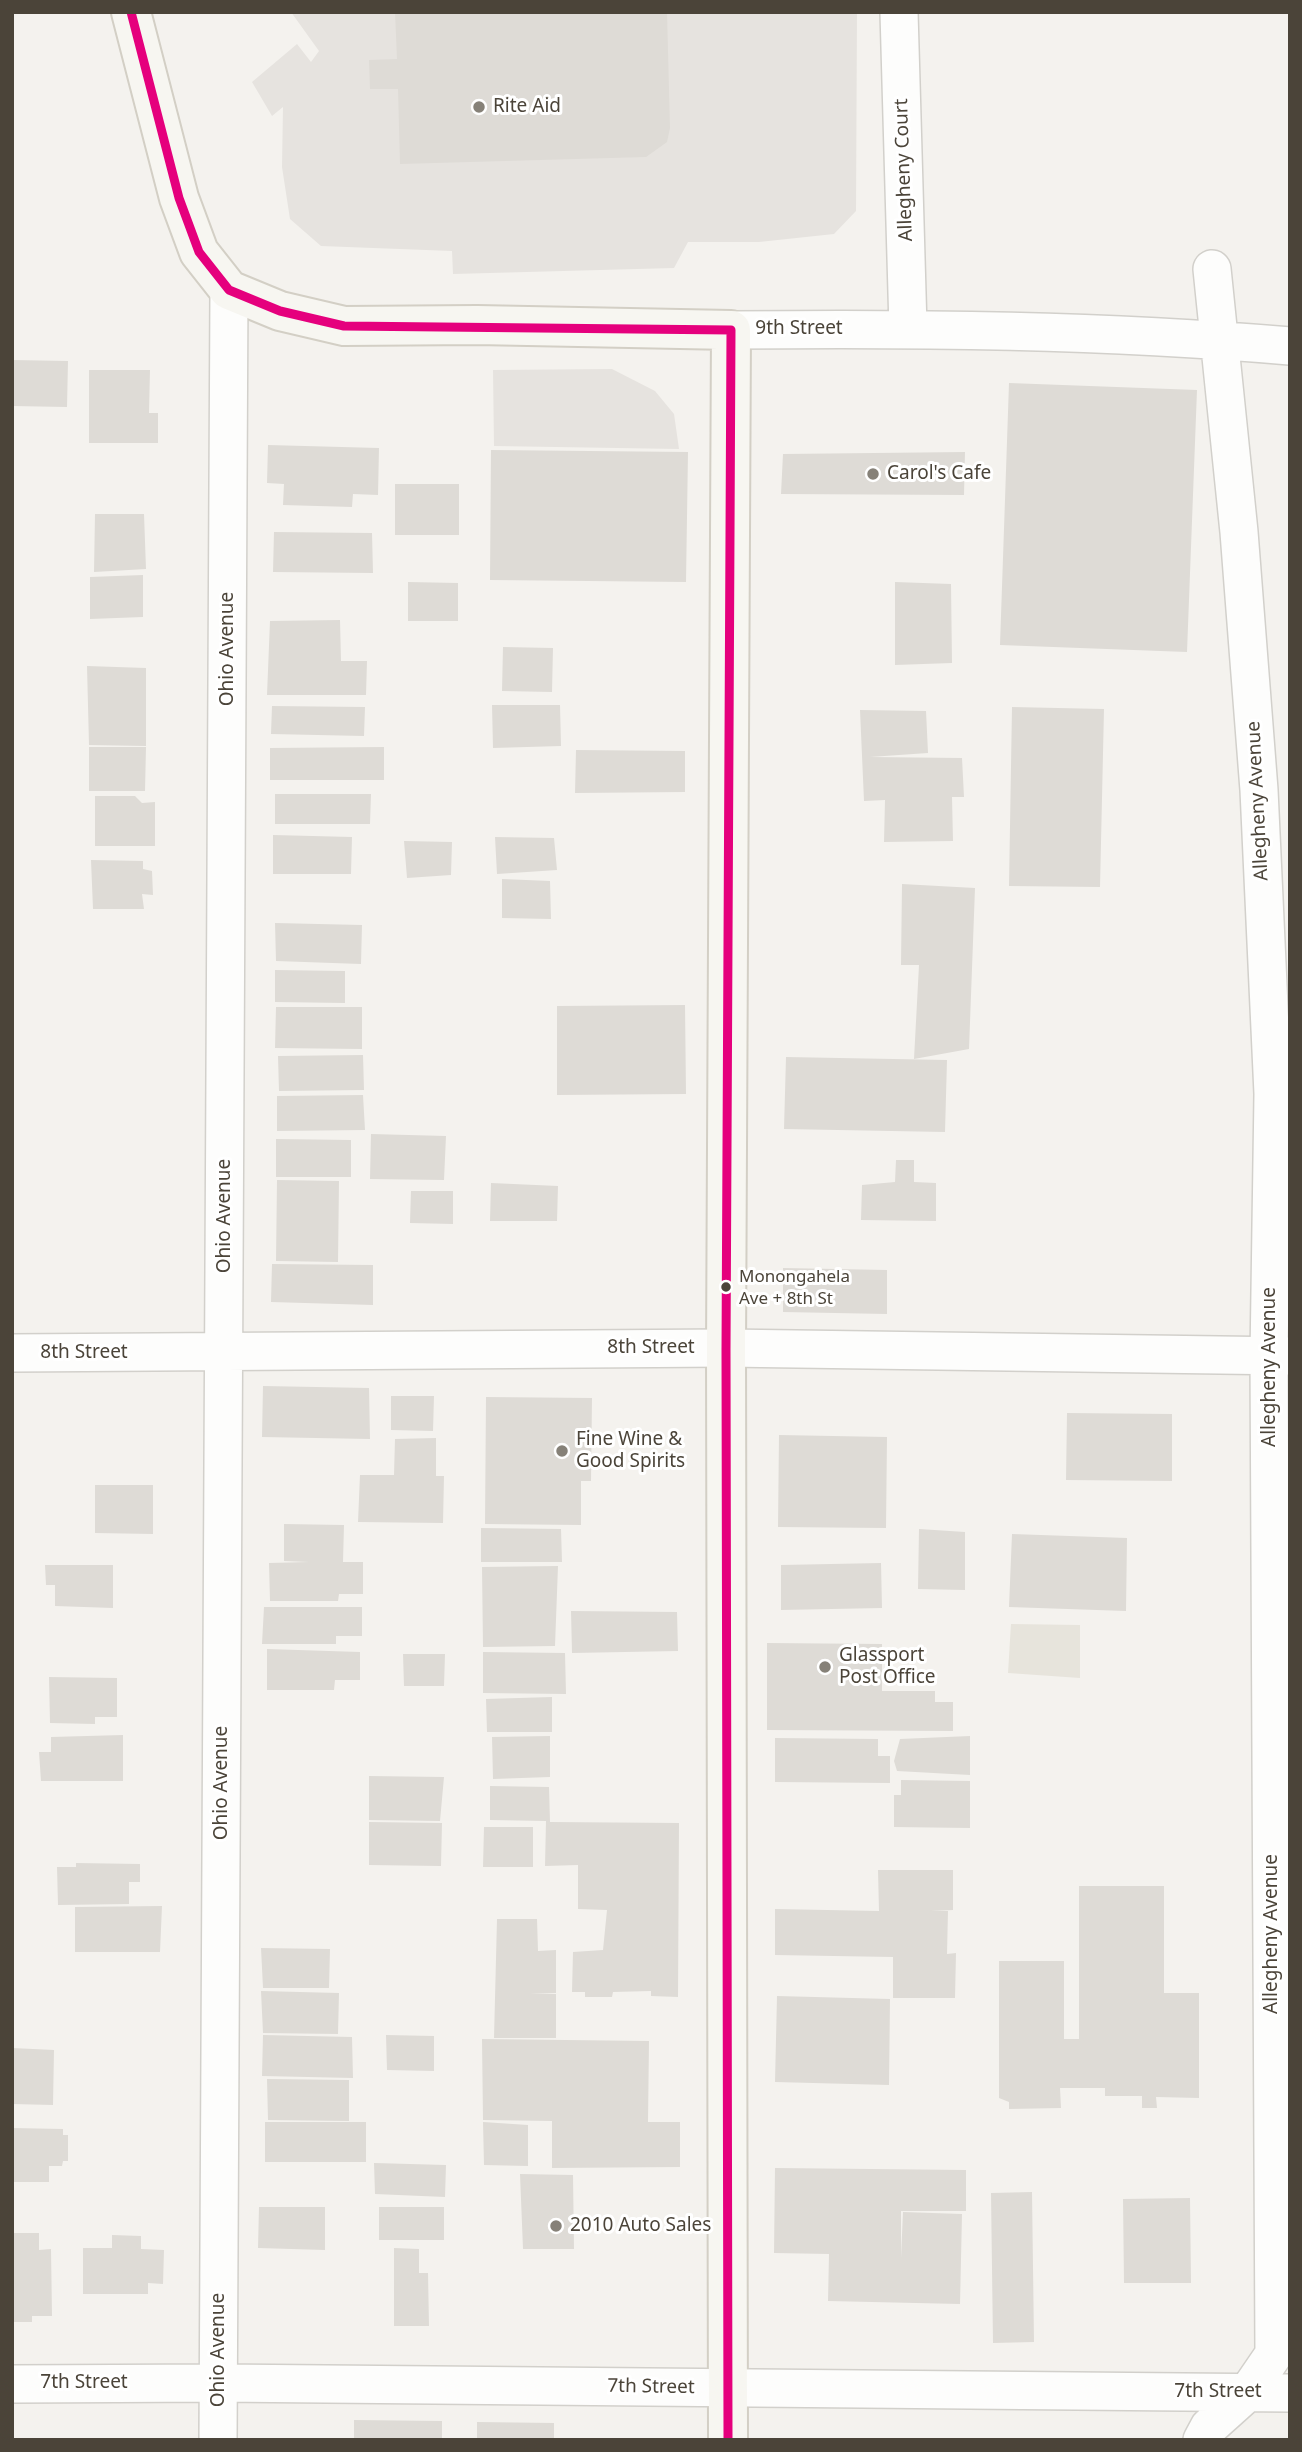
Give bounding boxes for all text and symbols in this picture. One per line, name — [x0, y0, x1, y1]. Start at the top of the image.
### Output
place label: Rite Aid — [493, 96, 561, 118]
street label: Allegheny Court — [890, 98, 918, 242]
marker: Rite Aid — [471, 99, 487, 115]
street label: 9th Street — [755, 318, 843, 340]
place label: Carol's Cafe — [887, 463, 991, 485]
marker: Carol's Cafe — [865, 466, 881, 482]
street label: Ohio Avenue — [217, 592, 239, 706]
street label: Allegheny Avenue — [1242, 721, 1274, 881]
street label: Ohio Avenue — [214, 1159, 236, 1273]
place label: Monongahela Ave + 8th St — [739, 1267, 850, 1307]
marker: Monongahela Ave + 8th St — [719, 1280, 733, 1294]
street label: Allegheny Avenue — [1259, 1287, 1281, 1447]
street label: 8th Street — [607, 1337, 695, 1359]
street label: 8th Street — [40, 1342, 128, 1364]
place label: Fine Wine & Good Spirits — [576, 1429, 685, 1473]
marker: Fine Wine & Good Spirits — [554, 1443, 570, 1459]
place label: Glassport Post Office — [839, 1645, 936, 1689]
marker: Glassport Post Office — [817, 1659, 833, 1675]
street label: Ohio Avenue — [211, 1726, 233, 1840]
street label: Allegheny Avenue — [1261, 1854, 1283, 2014]
place label: 2010 Auto Sales — [570, 2215, 711, 2237]
marker: 2010 Auto Sales — [548, 2218, 564, 2234]
street label: Ohio Avenue — [208, 2293, 230, 2407]
street label: 7th Street — [40, 2372, 128, 2394]
street label: 7th Street — [607, 2375, 695, 2399]
street label: 7th Street — [1174, 2381, 1262, 2403]

